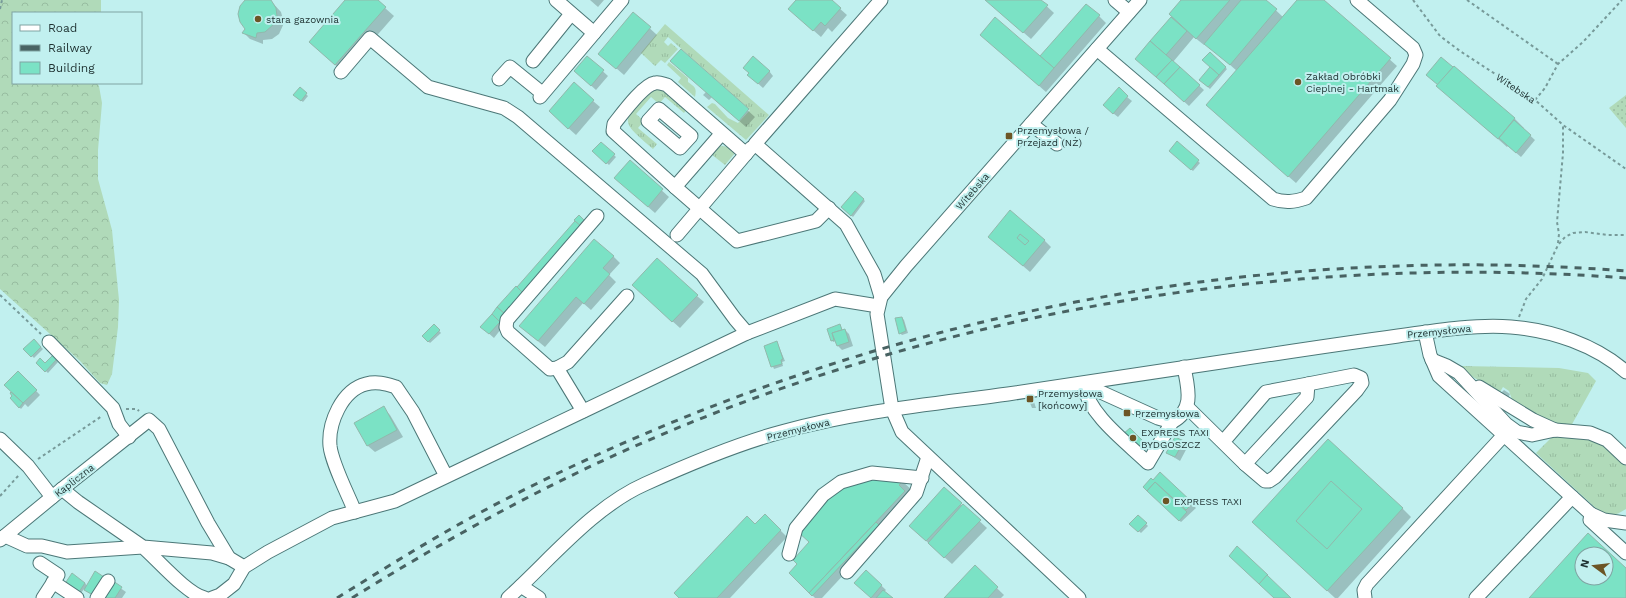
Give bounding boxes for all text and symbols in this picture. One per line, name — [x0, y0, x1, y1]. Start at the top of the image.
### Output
legend — [12, 12, 142, 84]
marker: stara gazownia — [253, 14, 263, 24]
place label: stara gazownia — [266, 14, 339, 25]
text: Road — [48, 21, 77, 35]
text: Railway — [48, 41, 93, 55]
text: Building — [48, 61, 95, 75]
place label: Zakład Obróbki Cieplnej - Hartmak — [1306, 71, 1399, 94]
street label: Witebska — [1494, 71, 1538, 106]
marker: Zakład Obróbki Cieplnej - Hartmak — [1293, 77, 1303, 87]
place label: Przemysłowa / Przejazd (NŻ) — [1017, 125, 1090, 148]
marker: Przemysłowa / Przejazd (NŻ) — [1004, 131, 1014, 141]
street label: Witebska — [953, 170, 992, 212]
street label: Przemysłowa — [1406, 323, 1472, 340]
place label: Przemysłowa [końcowy] — [1038, 388, 1103, 411]
marker: Przemysłowa [końcowy] — [1025, 394, 1035, 404]
marker: Przemysłowa — [1122, 408, 1132, 418]
place label: Przemysłowa — [1135, 408, 1200, 419]
street label: Przemysłowa — [766, 416, 831, 443]
place label: EXPRESS TAXI BYDGOSZCZ — [1141, 427, 1209, 450]
marker: EXPRESS TAXI BYDGOSZCZ — [1128, 433, 1138, 443]
street label: Kapliczna — [52, 461, 96, 499]
marker: EXPRESS TAXI — [1161, 496, 1171, 506]
place label: EXPRESS TAXI — [1174, 496, 1242, 507]
north arrow — [1574, 546, 1614, 586]
text: N — [1577, 558, 1592, 569]

